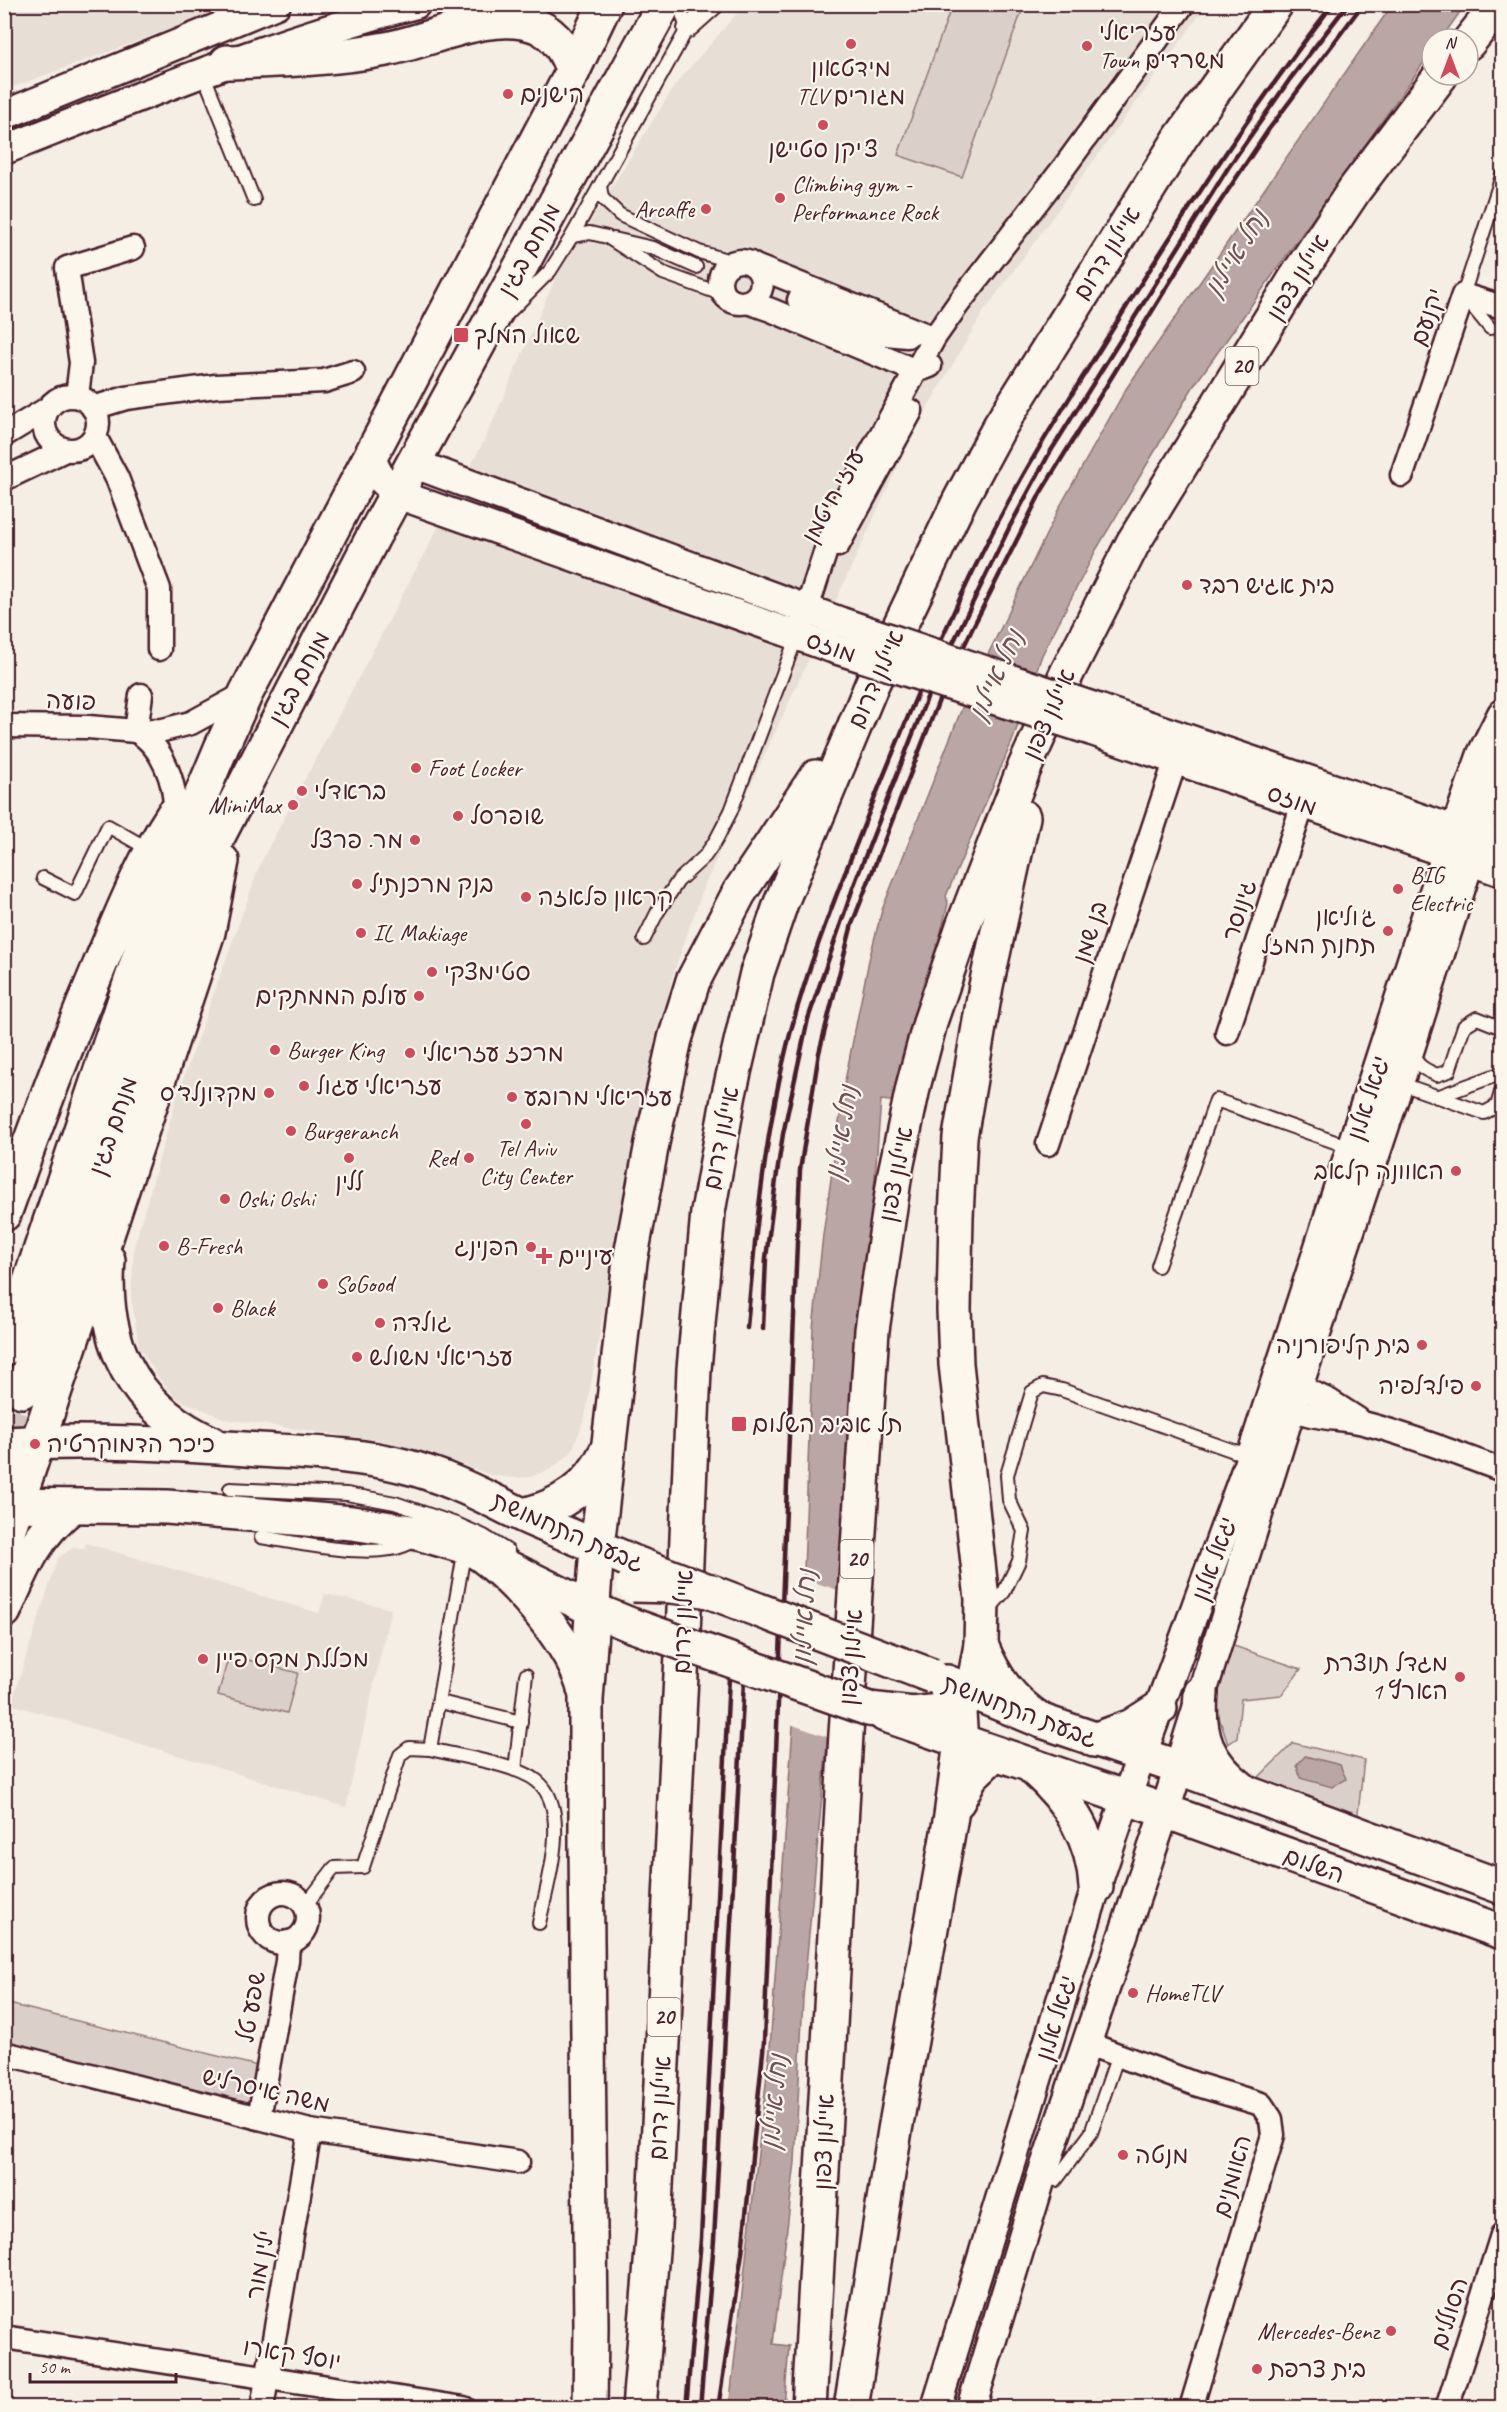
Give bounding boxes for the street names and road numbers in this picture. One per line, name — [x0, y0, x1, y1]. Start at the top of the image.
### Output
street label: מנחם בגין — [491, 198, 567, 302]
street label: איילון דרום — [1067, 201, 1147, 305]
street label: איילון צפון — [1260, 228, 1336, 326]
street label: יקנעם — [1403, 284, 1451, 350]
road number: 20 — [1226, 347, 1258, 385]
street label: עוזי חיטמן — [795, 444, 871, 548]
street label: מוזס — [802, 625, 860, 669]
street label: איילון דרום — [841, 625, 911, 733]
street label: מנחם בגין — [262, 626, 336, 730]
street label: איילון צפון — [1016, 664, 1082, 764]
street label: פועה — [45, 685, 97, 717]
street label: מוזס — [1263, 778, 1321, 822]
street label: גינוסר — [1215, 876, 1263, 944]
street label: בן שמן — [1066, 897, 1114, 967]
street label: יגאל אלון — [1340, 1052, 1396, 1144]
street label: מנחם בגין — [82, 1073, 144, 1179]
street label: איילון דרום — [696, 1084, 746, 1192]
street label: איילון צפון — [872, 1124, 920, 1224]
street label: גבעת התחמושת — [487, 1485, 649, 1579]
street label: יגאל אלון — [1185, 1513, 1243, 1605]
road number: 20 — [840, 1540, 874, 1578]
street label: איילון דרום — [666, 1569, 700, 1675]
street label: איילון צפון — [833, 1608, 869, 1706]
street label: גבעת התחמושת — [938, 1668, 1102, 1754]
street label: השלום — [1279, 1840, 1349, 1890]
street label: שפע טל — [230, 1969, 272, 2045]
street label: יגאל אלון — [1029, 1972, 1083, 2064]
road number: 20 — [648, 1998, 680, 2036]
street label: איילון דרום — [642, 2055, 678, 2161]
street label: משה איסרליש — [199, 2061, 333, 2119]
street label: איילון צפון — [807, 2093, 841, 2191]
street label: האומנים — [1206, 2131, 1258, 2221]
street label: ילין מור — [239, 2228, 281, 2302]
street label: הסוללים — [1423, 2273, 1475, 2353]
street label: יוסף קארו — [241, 2331, 343, 2377]

